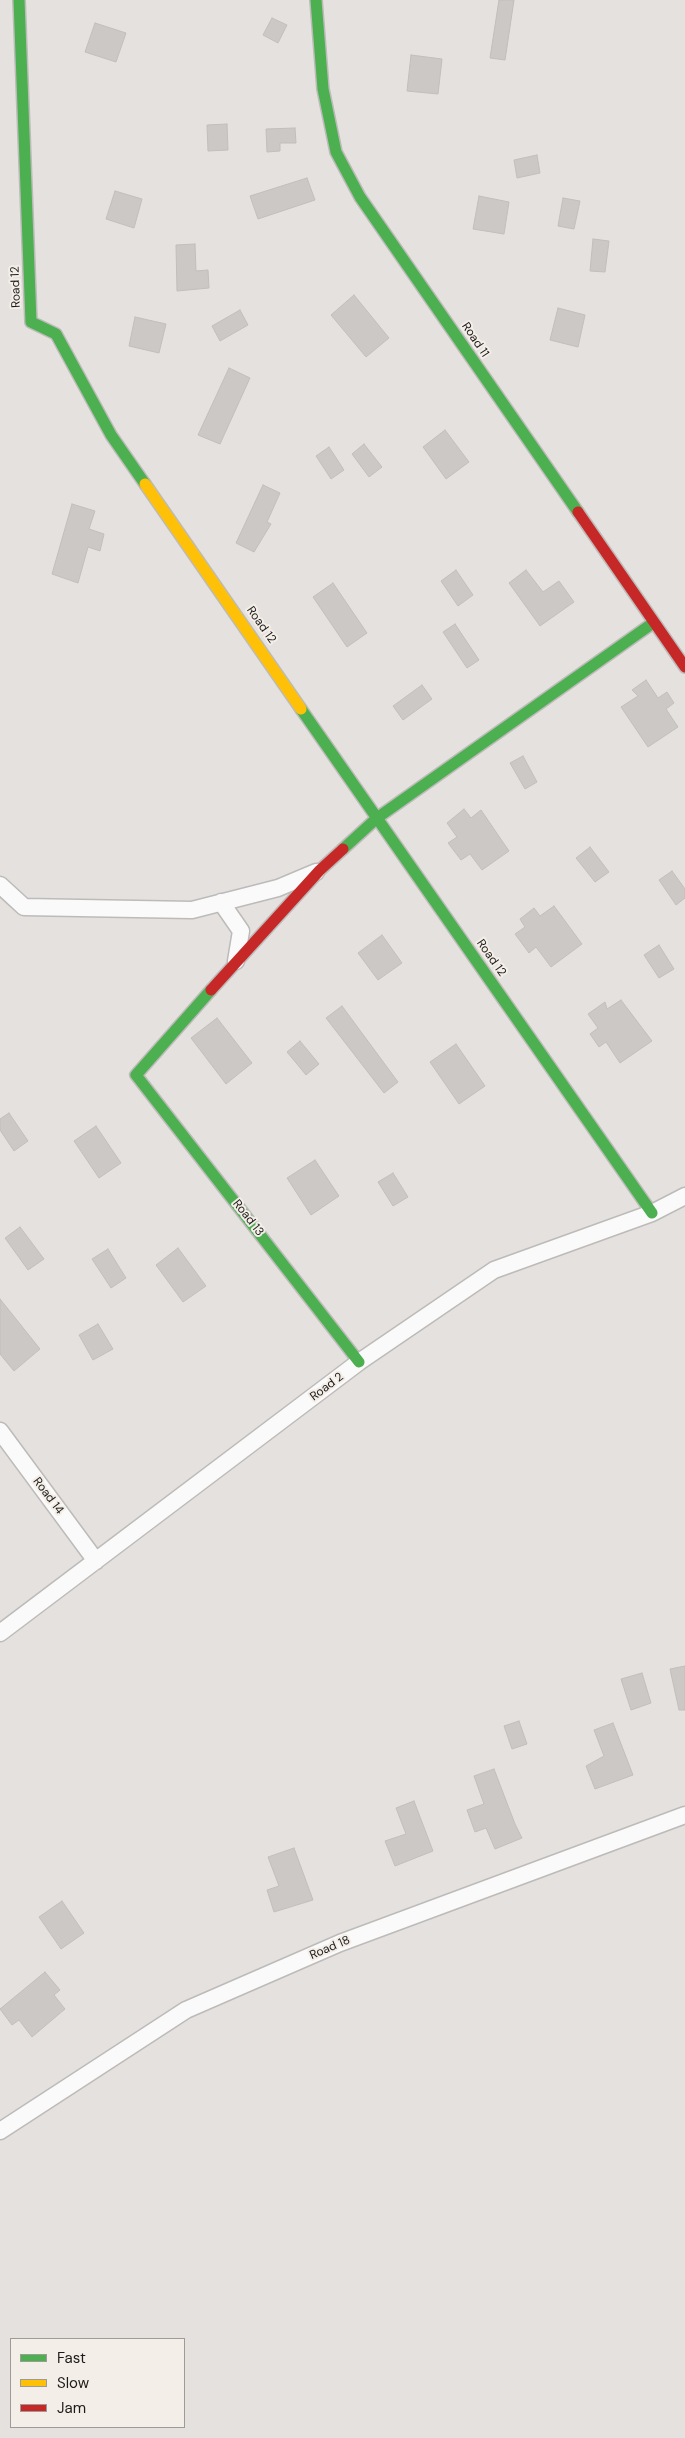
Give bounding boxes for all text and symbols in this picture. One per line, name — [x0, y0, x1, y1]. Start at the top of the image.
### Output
street label: Road 12 — [8, 266, 24, 308]
street label: Road 11 — [458, 320, 492, 360]
street label: Road 12 — [243, 604, 279, 646]
street label: Road 12 — [473, 937, 509, 979]
street label: Road 13 — [229, 1197, 267, 1239]
street label: Road 2 — [307, 1370, 347, 1404]
street label: Road 14 — [30, 1475, 66, 1517]
street label: Road 18 — [308, 1933, 352, 1963]
legend — [10, 2338, 185, 2428]
text: Fast — [57, 2348, 86, 2368]
text: Slow — [57, 2373, 89, 2393]
text: Jam — [57, 2398, 86, 2418]

